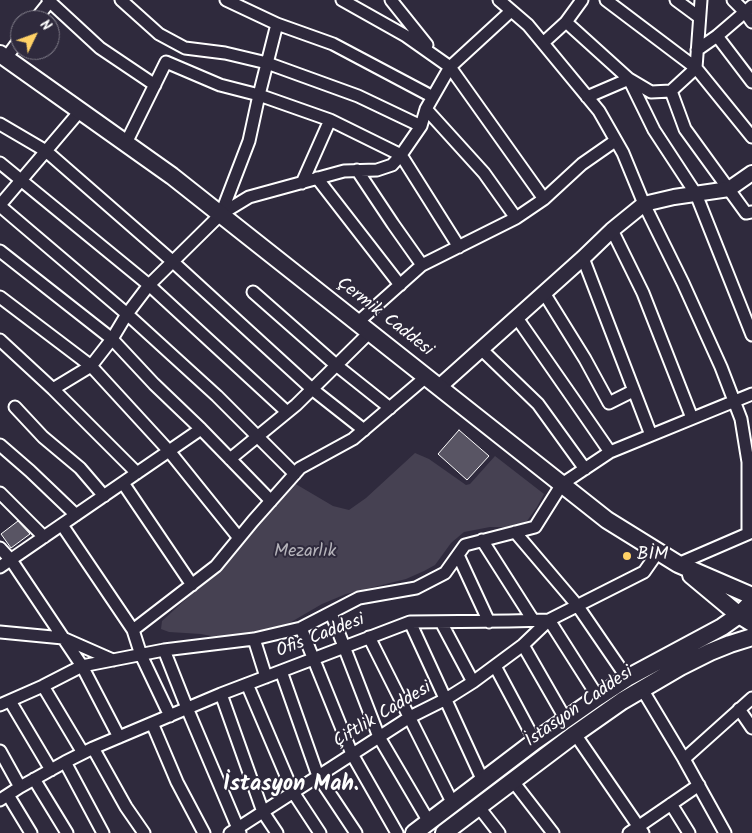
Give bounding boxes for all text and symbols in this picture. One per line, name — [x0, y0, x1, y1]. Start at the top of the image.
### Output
north arrow — [10, 10, 60, 60]
text: N — [34, 15, 57, 36]
street label: Çermik Caddesi — [331, 274, 437, 362]
park label: Mezarlık — [274, 542, 336, 564]
place label: BİM — [637, 545, 668, 567]
marker: BİM — [621, 550, 633, 562]
street label: Ofis Caddesi — [274, 610, 368, 664]
street label: İstasyon Caddesi — [522, 663, 638, 753]
street label: Çiftlik Caddesi — [330, 678, 436, 754]
district label: İstasyon Mah. — [223, 773, 359, 799]

